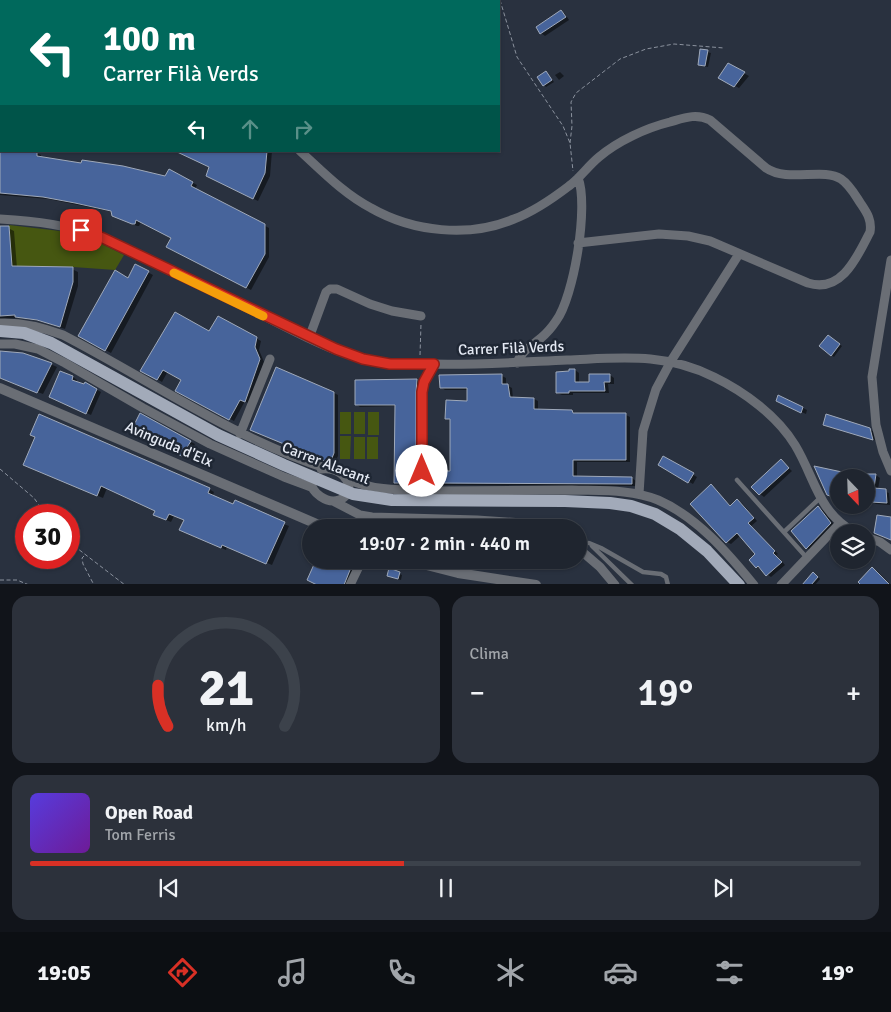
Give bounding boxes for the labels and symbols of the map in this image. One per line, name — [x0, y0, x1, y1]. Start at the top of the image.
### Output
pin — [60, 209, 102, 251]
street label: Carrer Filà Verds — [458, 337, 565, 359]
street label: Avinguda d'Elx — [122, 417, 216, 471]
street label: Carrer Alacant — [279, 438, 373, 488]
position arrow — [395, 444, 447, 496]
north arrow — [830, 469, 875, 514]
speed limit sign: 30 — [15, 504, 80, 569]

